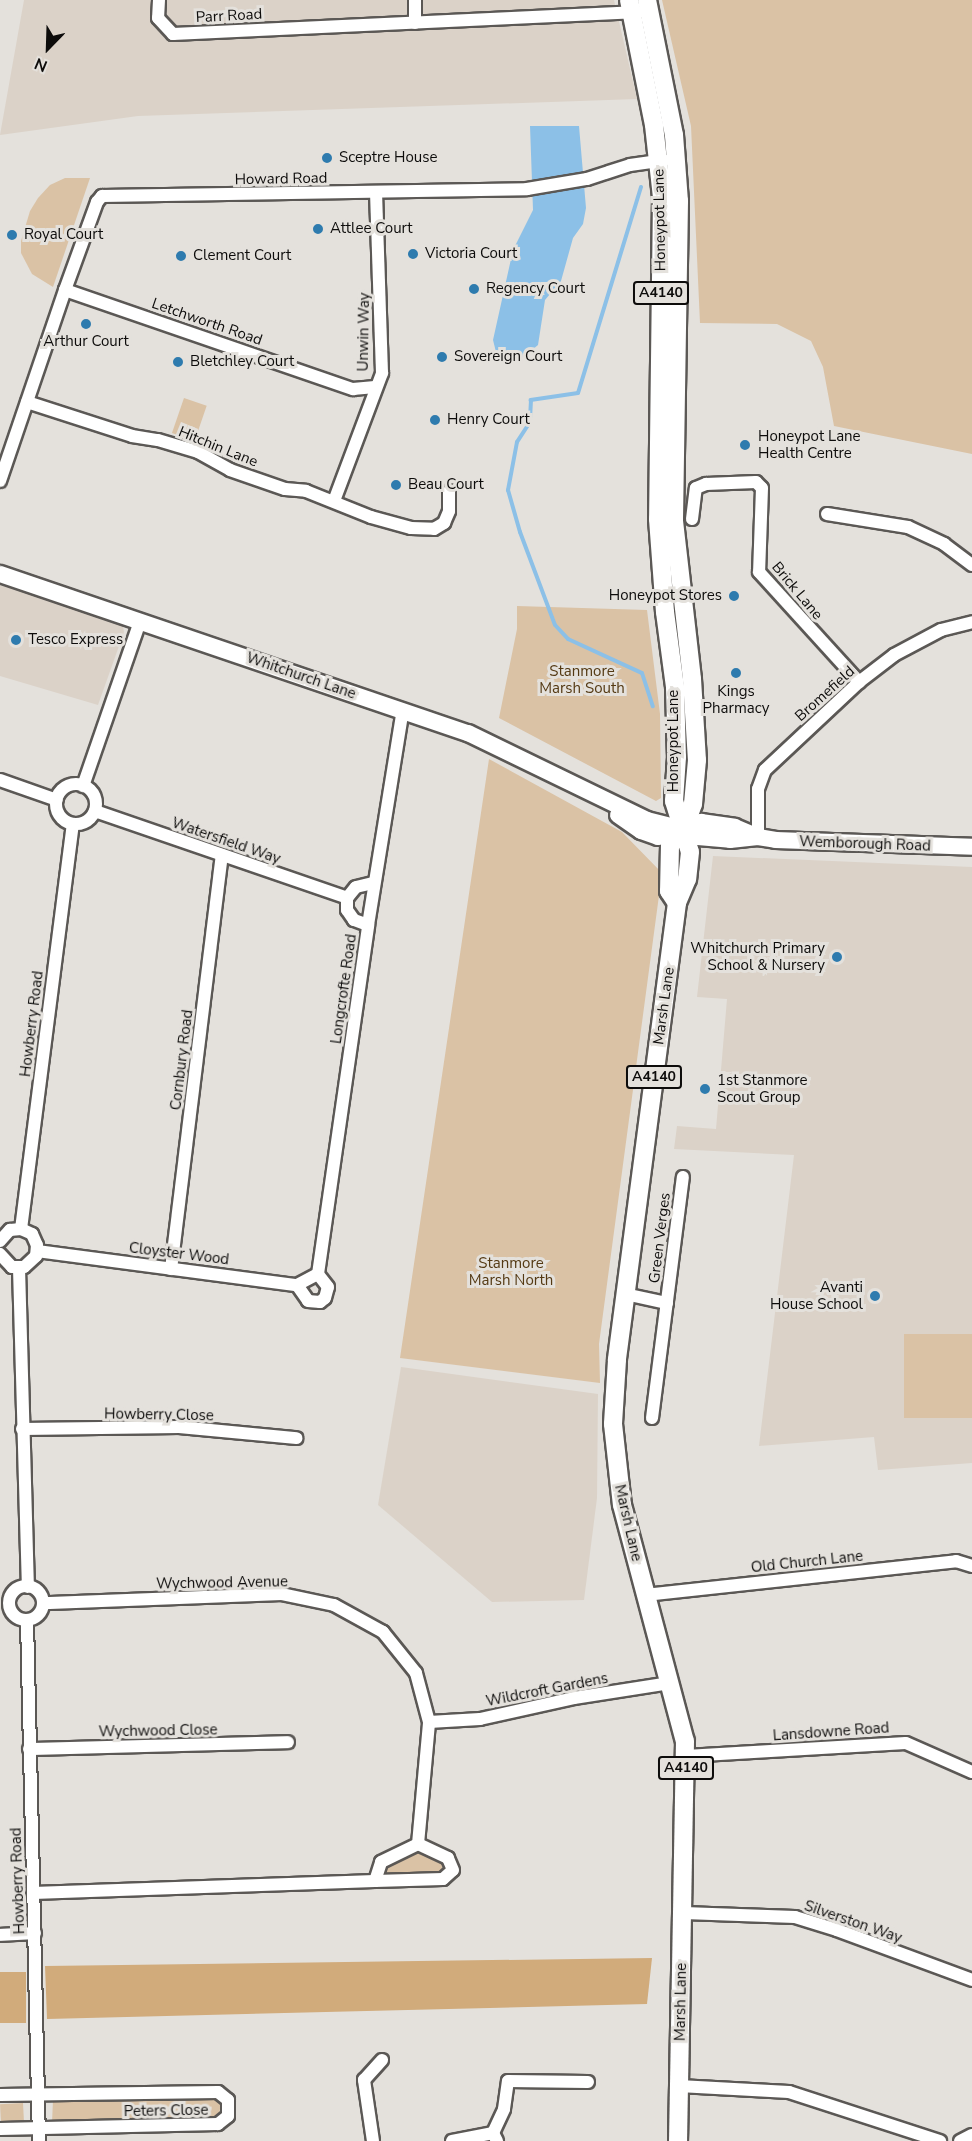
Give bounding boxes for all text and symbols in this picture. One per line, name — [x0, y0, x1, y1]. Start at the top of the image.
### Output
street label: Parr Road — [195, 5, 263, 27]
north arrow — [18, 18, 78, 78]
text: N — [31, 52, 51, 77]
place label: Sceptre House — [339, 149, 437, 167]
marker: Sceptre House — [320, 151, 334, 165]
street label: Howard Road — [234, 169, 328, 189]
street label: Honeypot Lane — [650, 169, 670, 271]
place label: Attlee Court — [330, 220, 413, 238]
marker: Attlee Court — [311, 222, 325, 236]
place label: Royal Court — [24, 226, 103, 244]
marker: Royal Court — [5, 228, 19, 242]
place label: Victoria Court — [425, 245, 517, 263]
place label: Clement Court — [193, 247, 291, 265]
marker: Victoria Court — [406, 247, 420, 261]
marker: Clement Court — [174, 249, 188, 263]
place label: Regency Court — [486, 280, 585, 298]
marker: Regency Court — [467, 282, 481, 296]
road number: A4140 — [632, 282, 690, 304]
street label: Unwin Way — [354, 292, 374, 372]
street label: Letchworth Road — [149, 295, 265, 349]
marker: Arthur Court — [79, 317, 93, 331]
place label: Arthur Court — [43, 333, 129, 351]
place label: Sovereign Court — [454, 348, 562, 366]
marker: Sovereign Court — [435, 350, 449, 364]
place label: Bletchley Court — [190, 353, 294, 371]
marker: Bletchley Court — [171, 355, 185, 369]
place label: Henry Court — [447, 411, 530, 429]
marker: Henry Court — [428, 413, 442, 427]
street label: Hitchin Lane — [176, 423, 260, 471]
place label: Honeypot Lane Health Centre — [758, 427, 861, 462]
marker: Honeypot Lane Health Centre — [736, 436, 754, 454]
place label: Beau Court — [408, 476, 484, 494]
marker: Beau Court — [389, 478, 403, 492]
street label: Brick Lane — [768, 558, 826, 624]
place label: Honeypot Stores — [609, 587, 722, 605]
marker: Honeypot Stores — [727, 589, 741, 603]
place label: Tesco Express — [28, 631, 123, 649]
marker: Tesco Express — [9, 633, 23, 647]
street label: Whitchurch Lane — [244, 649, 358, 703]
park label: Stanmore Marsh South — [539, 662, 625, 697]
street label: Bromefield — [791, 663, 859, 725]
marker: Kings Pharmacy — [729, 666, 743, 680]
place label: Kings Pharmacy — [703, 682, 769, 717]
street label: Honeypot Lane — [665, 690, 683, 792]
street label: Watersfield Way — [169, 814, 283, 868]
street label: Wemborough Road — [799, 833, 931, 855]
street label: Longcrofte Road — [327, 933, 361, 1045]
place label: Whitchurch Primary School & Nursery — [690, 939, 825, 974]
marker: Whitchurch Primary School & Nursery — [830, 950, 844, 964]
street label: Marsh Lane — [650, 966, 678, 1046]
street label: Howberry Road — [17, 970, 47, 1078]
street label: Cornbury Road — [167, 1009, 197, 1111]
road number: A4140 — [626, 1066, 682, 1088]
place label: 1st Stanmore Scout Group — [717, 1071, 808, 1106]
marker: 1st Stanmore Scout Group — [698, 1082, 712, 1096]
street label: Green Verges — [646, 1192, 674, 1284]
street label: Cloyster Wood — [128, 1239, 230, 1269]
park label: Stanmore Marsh North — [469, 1254, 553, 1289]
place label: Avanti House School — [770, 1278, 863, 1313]
marker: Avanti House School — [868, 1289, 882, 1303]
street label: Howberry Close — [104, 1405, 214, 1425]
street label: Marsh Lane — [610, 1483, 646, 1563]
street label: Old Church Lane — [750, 1547, 864, 1577]
street label: Wychwood Avenue — [156, 1573, 288, 1593]
street label: Wildcroft Gardens — [484, 1669, 610, 1711]
street label: Lansdowne Road — [772, 1719, 890, 1745]
street label: Wychwood Close — [98, 1721, 218, 1741]
road number: A4140 — [658, 1757, 714, 1779]
street label: Howberry Road — [7, 1827, 29, 1935]
street label: Silverston Way — [802, 1897, 904, 1947]
street label: Marsh Lane — [671, 1963, 691, 2041]
street label: Peters Close — [124, 2101, 208, 2121]

